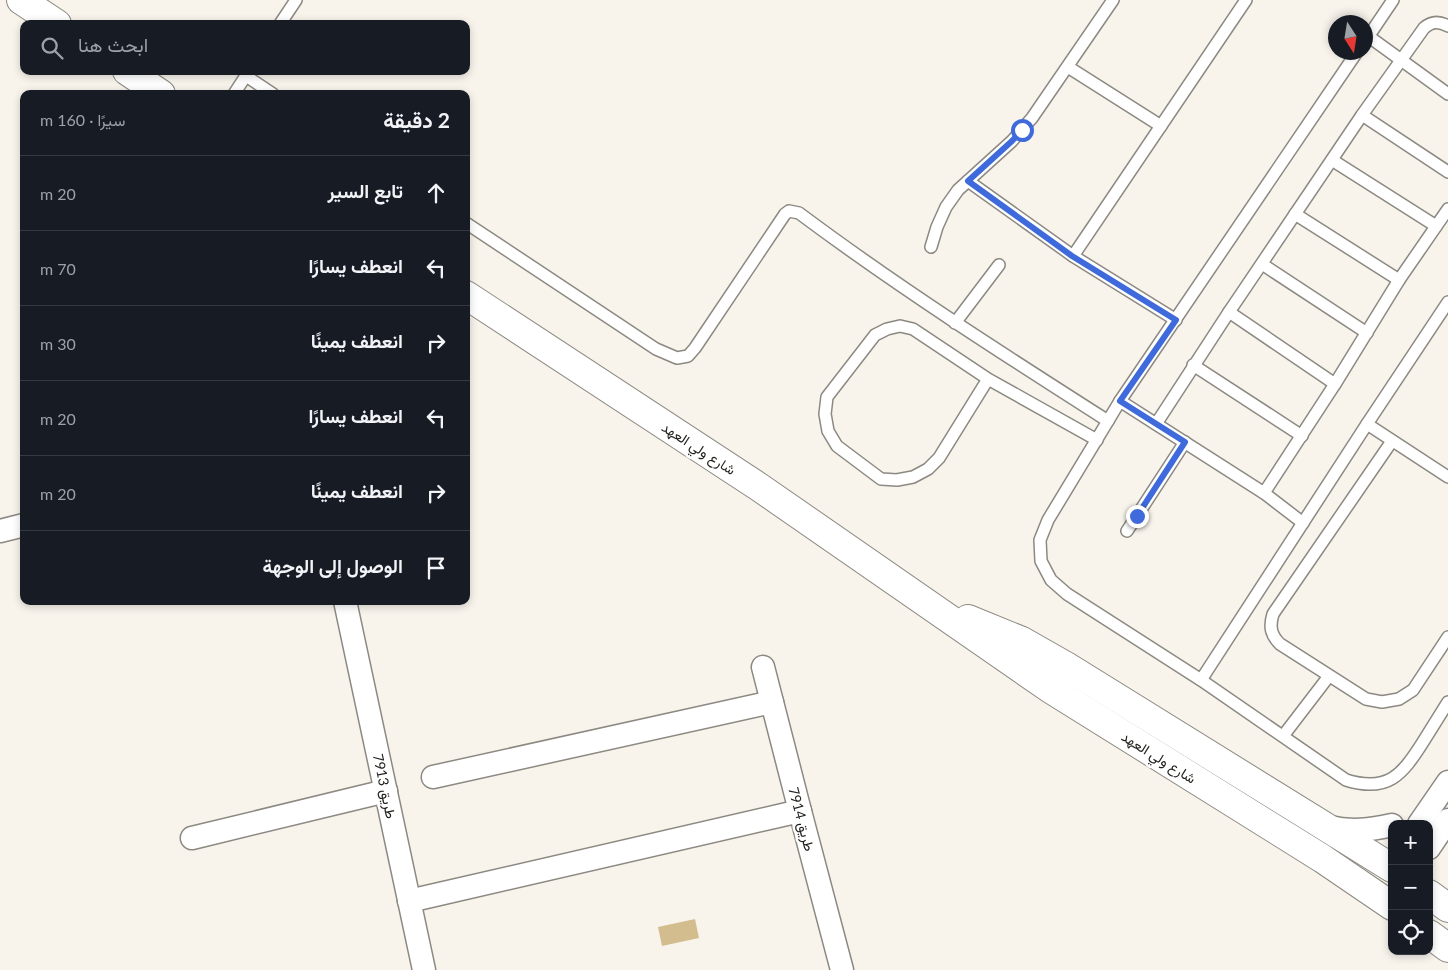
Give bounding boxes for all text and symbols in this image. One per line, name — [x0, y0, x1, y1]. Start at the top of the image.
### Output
north arrow — [1328, 15, 1373, 60]
search box — [20, 20, 470, 75]
text: ابحث هنا — [78, 33, 148, 56]
icon: search — [38, 34, 66, 62]
text: 2 دقيقة — [383, 107, 450, 132]
text: سيرًا · 160 m — [40, 110, 125, 129]
route start — [1011, 119, 1034, 142]
text: تابع السير — [328, 179, 403, 202]
icon: ahead — [422, 179, 450, 207]
text: 20 m — [40, 184, 76, 203]
text: انعطف يسارًا — [308, 254, 403, 277]
icon: left — [422, 254, 450, 282]
text: 70 m — [40, 259, 76, 278]
text: انعطف يمينًا — [311, 329, 403, 352]
icon: right — [422, 329, 450, 357]
text: 30 m — [40, 334, 76, 353]
text: انعطف يسارًا — [308, 404, 403, 427]
icon: left — [422, 404, 450, 432]
text: 20 m — [40, 409, 76, 428]
street label: شارع ولي العهد — [657, 418, 739, 481]
text: انعطف يمينًا — [311, 479, 403, 502]
icon: right — [422, 479, 450, 507]
text: 20 m — [40, 484, 76, 503]
route end — [1126, 505, 1149, 528]
text: الوصول إلى الوجهة — [262, 554, 403, 577]
icon: arrive — [422, 554, 450, 582]
street label: شارع ولي العهد — [1117, 727, 1199, 790]
street label: طريق 7913 — [369, 752, 400, 820]
street label: طريق 7914 — [784, 785, 819, 853]
map controls — [1388, 820, 1433, 955]
button: + — [1388, 820, 1433, 865]
button: − — [1388, 865, 1433, 910]
button: locate — [1388, 910, 1433, 955]

